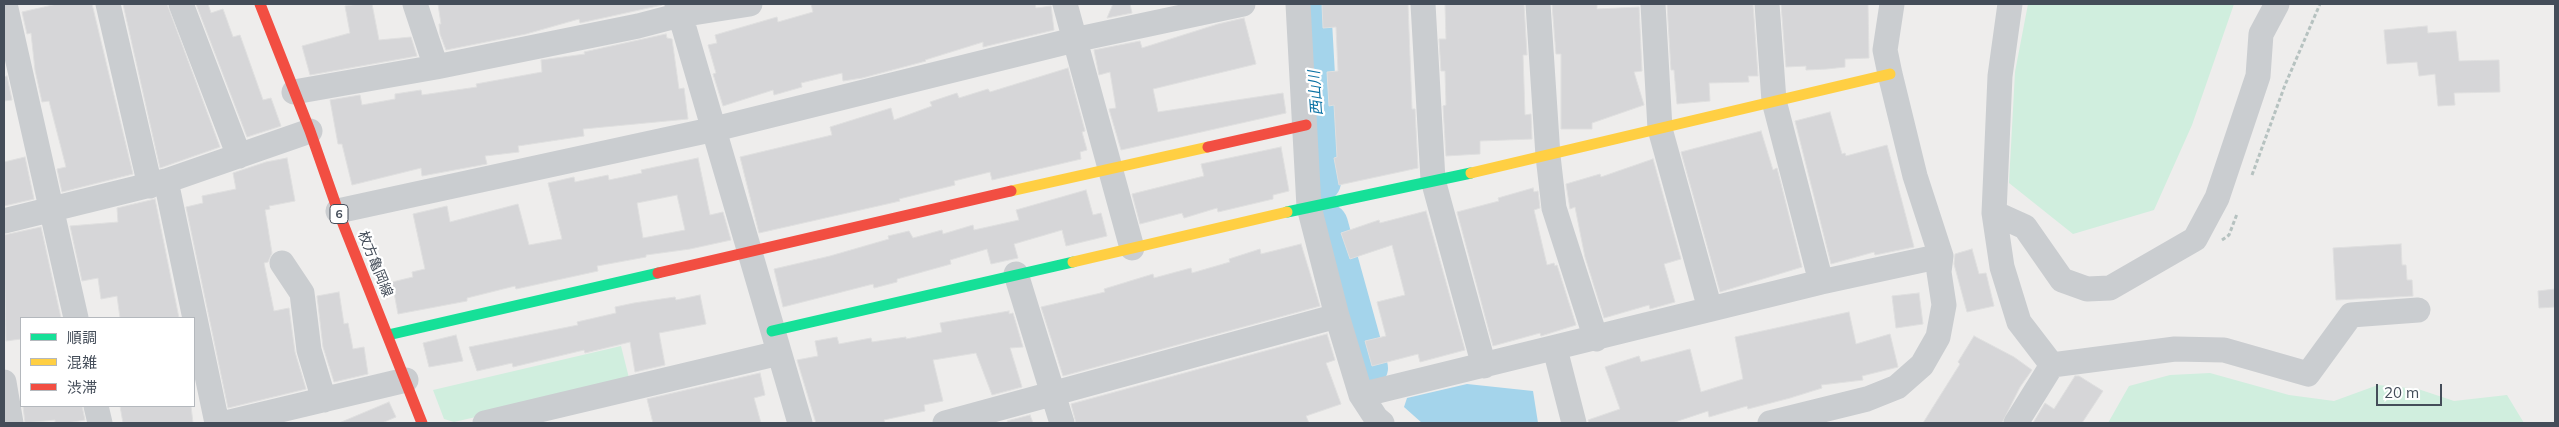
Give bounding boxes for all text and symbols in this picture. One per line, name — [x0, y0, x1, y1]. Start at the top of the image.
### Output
water label: 西山川 — [1305, 70, 1327, 116]
road number: 6 — [330, 204, 348, 223]
street label: 枚方亀岡線 — [354, 228, 396, 300]
legend — [20, 317, 195, 407]
text: 順調 — [67, 328, 97, 347]
text: 混雑 — [67, 353, 97, 372]
scale bar — [2379, 374, 2445, 406]
text: 渋滞 — [67, 378, 97, 397]
text: 20 m — [2384, 383, 2419, 402]

